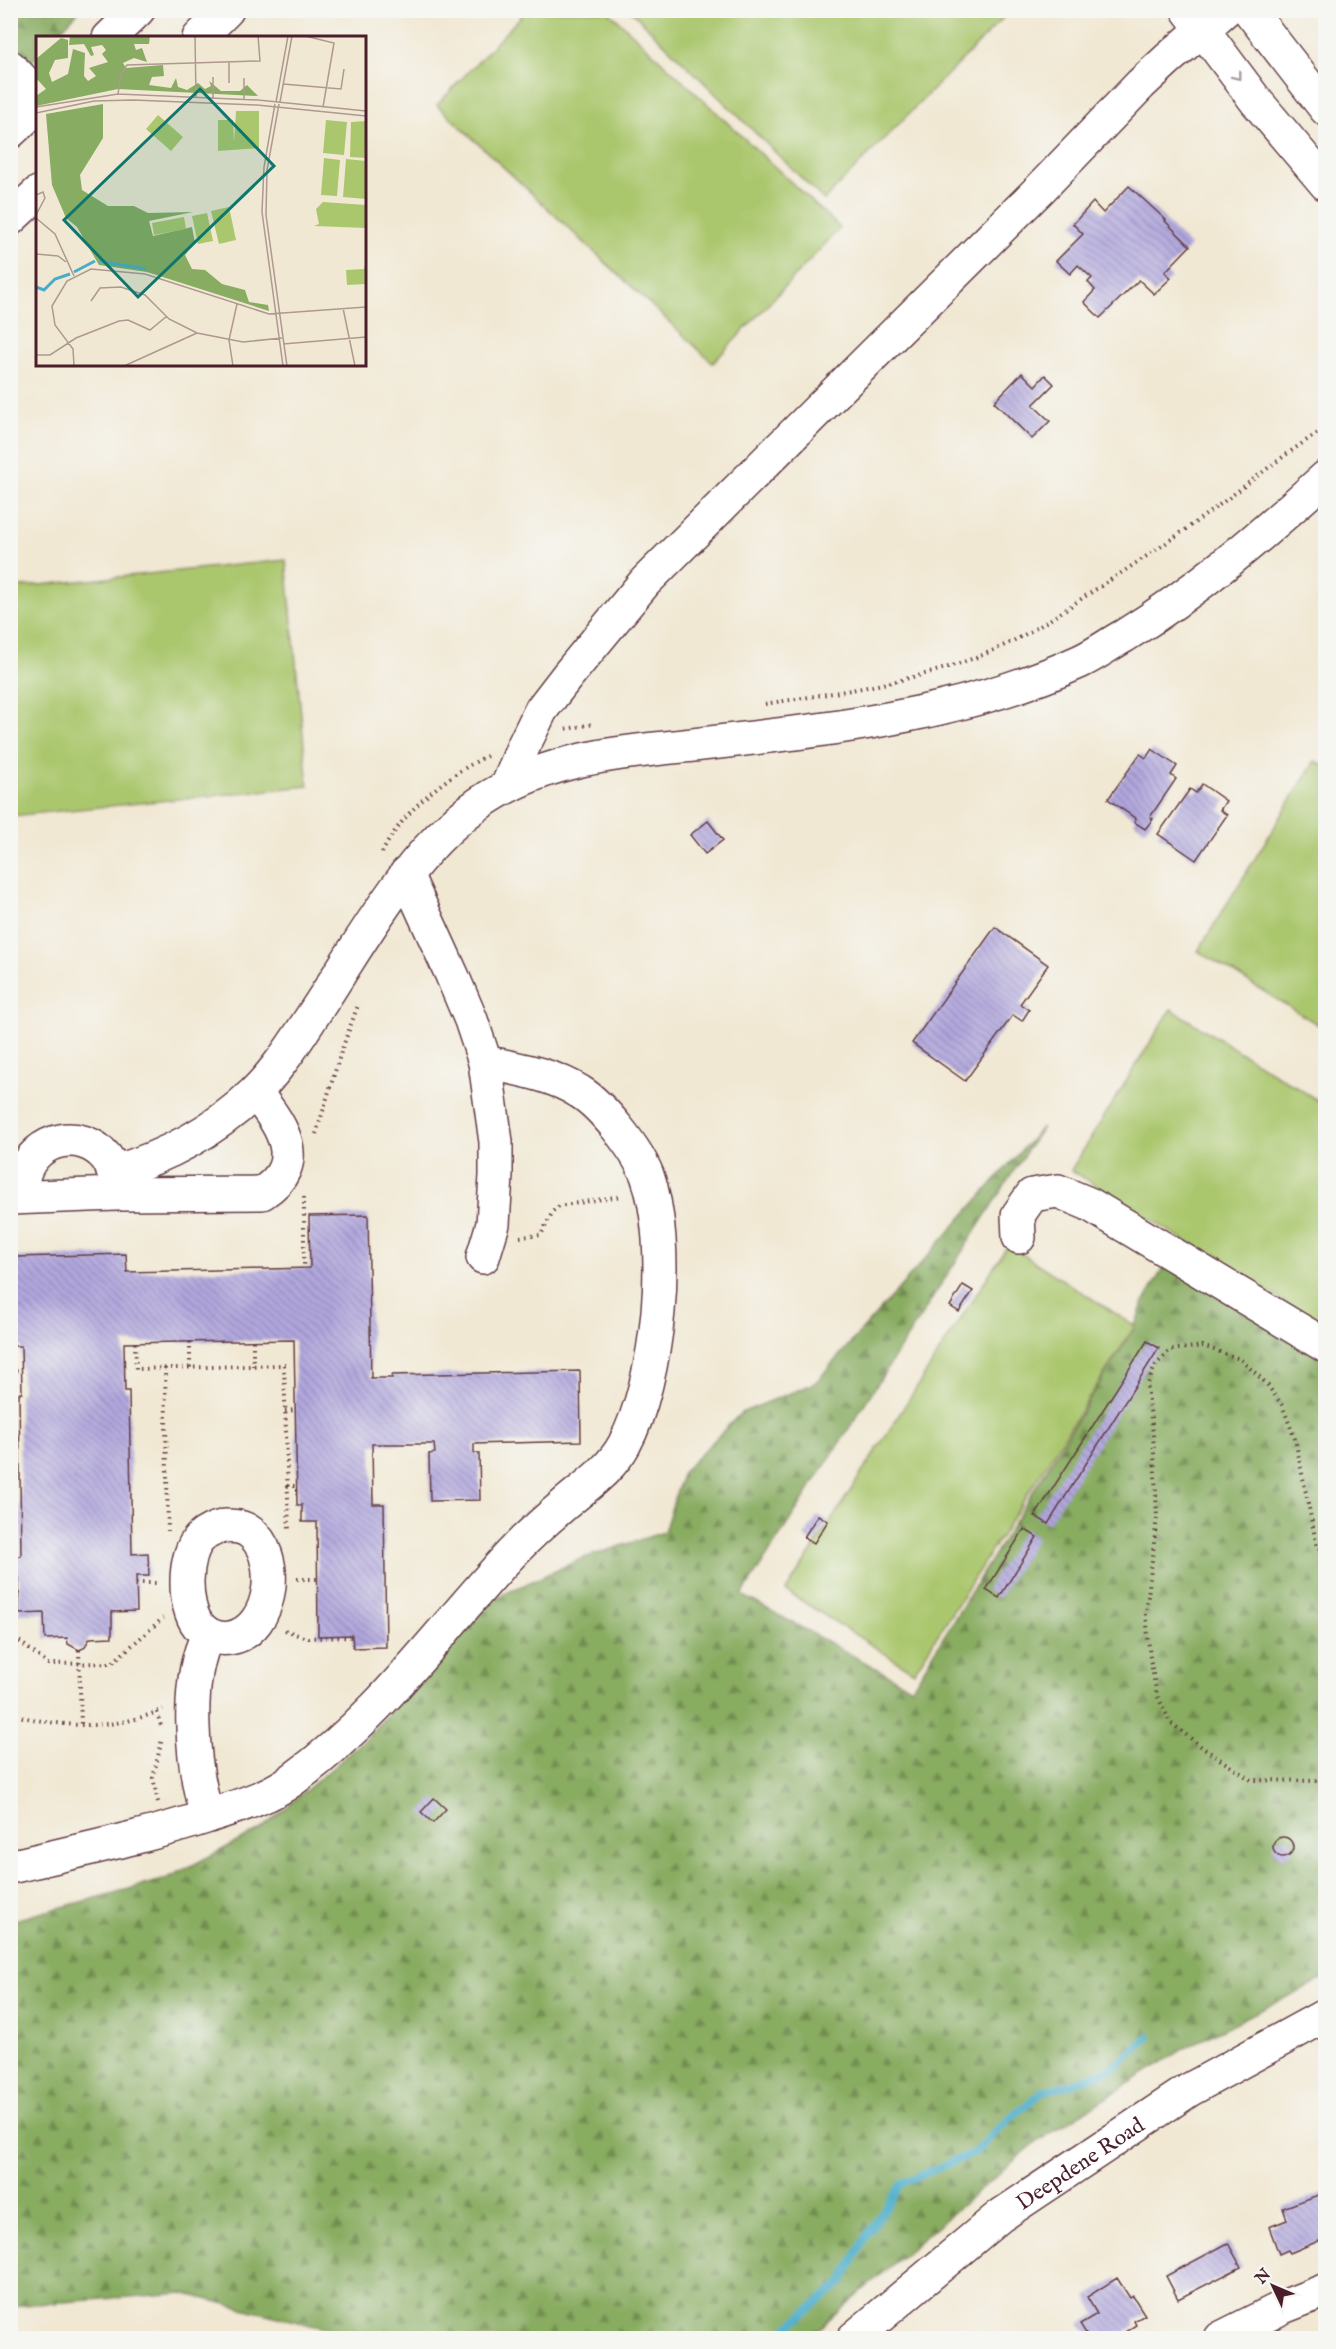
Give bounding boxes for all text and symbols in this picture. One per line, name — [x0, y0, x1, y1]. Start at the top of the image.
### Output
inset map — [36, 36, 366, 366]
one-way arrow — [1230, 69, 1241, 80]
street label: Deepdene Road — [1011, 2112, 1150, 2217]
north arrow — [1243, 2256, 1303, 2316]
text: N — [1251, 2265, 1276, 2290]

